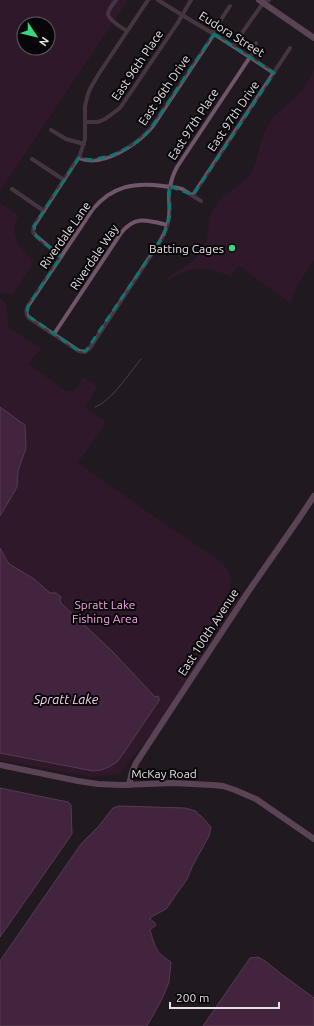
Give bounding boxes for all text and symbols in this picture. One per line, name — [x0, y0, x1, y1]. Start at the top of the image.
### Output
street label: Eudora Street — [197, 9, 267, 59]
north arrow — [16, 16, 56, 56]
street label: East 96th Place — [109, 27, 165, 103]
text: N — [37, 35, 51, 49]
street label: East 96th Drive — [136, 52, 192, 128]
street label: East 97th Drive — [205, 78, 261, 154]
street label: East 97th Place — [165, 86, 221, 162]
street label: Riverdale Lane — [37, 199, 93, 271]
street label: Riverdale Way — [67, 222, 121, 292]
place label: Batting Cages — [149, 242, 224, 255]
marker: Batting Cages — [227, 243, 237, 253]
street label: East 100th Avenue — [175, 586, 241, 678]
park label: Spratt Lake Fishing Area — [72, 598, 138, 625]
water label: Spratt Lake — [33, 692, 99, 706]
street label: McKay Road — [131, 767, 197, 780]
scale bar — [170, 984, 279, 1010]
text: 200 m — [176, 991, 209, 1004]

